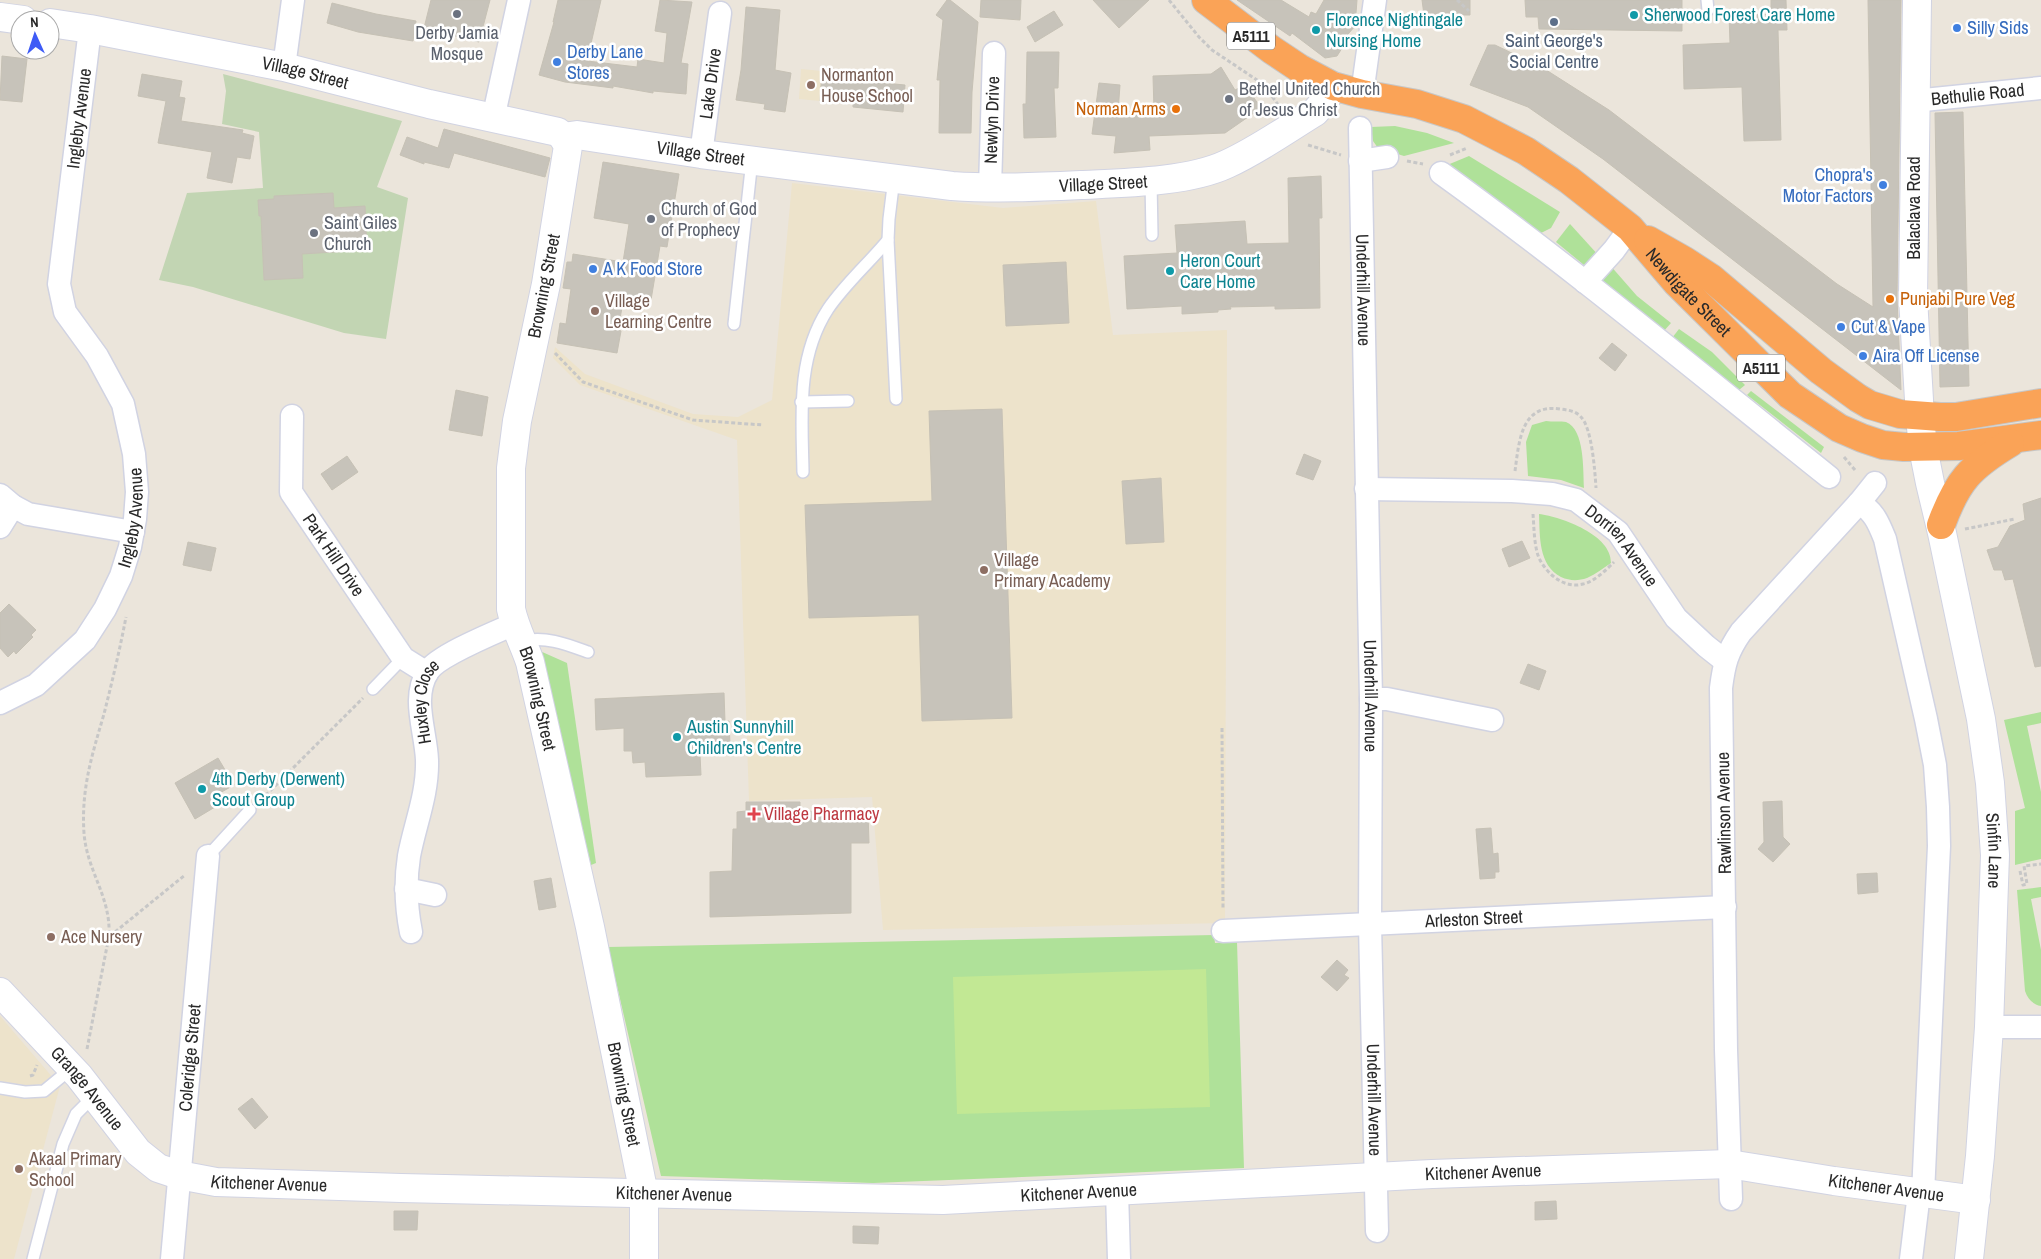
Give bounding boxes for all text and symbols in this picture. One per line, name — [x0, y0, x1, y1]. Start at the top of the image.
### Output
place label: Sherwood Forest Care Home — [1644, 2, 1835, 27]
place label: Florence Nightingale Nursing Home — [1326, 7, 1463, 53]
marker: Derby Jamia Mosque — [451, 8, 463, 20]
marker: Sherwood Forest Care Home — [1628, 9, 1640, 21]
north arrow — [10, 10, 60, 60]
text: N — [30, 13, 39, 31]
place label: Silly Sids — [1967, 15, 2029, 40]
marker: Saint George's Social Centre — [1548, 16, 1560, 28]
place label: Derby Jamia Mosque — [415, 20, 499, 66]
road number: A5111 — [1227, 22, 1275, 50]
marker: Silly Sids — [1951, 22, 1963, 34]
marker: Florence Nightingale Nursing Home — [1310, 24, 1322, 36]
place label: Saint George's Social Centre — [1505, 28, 1603, 74]
place label: Derby Lane Stores — [567, 39, 643, 85]
street label: Lake Drive — [693, 46, 727, 121]
street label: Village Street — [260, 50, 351, 95]
marker: Derby Lane Stores — [551, 56, 563, 68]
place label: Normanton House School — [821, 62, 913, 108]
street label: Ingleby Avenue — [60, 67, 97, 170]
street label: Newlyn Drive — [978, 76, 1005, 164]
place label: Bethel United Church of Jesus Christ — [1239, 76, 1380, 122]
street label: Bethulie Road — [1930, 77, 2025, 111]
marker: Normanton House School — [805, 79, 817, 91]
marker: Bethel United Church of Jesus Christ — [1223, 93, 1235, 105]
place label: Norman Arms — [1076, 96, 1166, 121]
marker: Norman Arms — [1170, 103, 1182, 115]
street label: Village Street — [655, 134, 746, 171]
street label: Balaclava Road — [1901, 156, 1926, 260]
place label: Chopra's Motor Factors — [1783, 162, 1873, 208]
street label: Village Street — [1059, 168, 1148, 198]
marker: Chopra's Motor Factors — [1877, 179, 1889, 191]
place label: Church of God of Prophecy — [661, 196, 757, 242]
place label: Saint Giles Church — [324, 210, 397, 256]
marker: Church of God of Prophecy — [645, 213, 657, 225]
marker: Saint Giles Church — [308, 227, 320, 239]
street label: Browning Street — [521, 232, 566, 340]
street label: Underhill Avenue — [1350, 234, 1377, 346]
street label: Newdigate Street — [1640, 242, 1737, 342]
place label: Heron Court Care Home — [1180, 248, 1260, 294]
place label: A K Food Store — [602, 256, 702, 281]
marker: A K Food Store — [587, 263, 599, 275]
marker: Heron Court Care Home — [1164, 265, 1176, 277]
place label: Punjabi Pure Veg — [1900, 286, 2016, 311]
place label: Village Learning Centre — [605, 288, 712, 334]
marker: Punjabi Pure Veg — [1884, 293, 1896, 305]
marker: Village Learning Centre — [589, 305, 601, 317]
place label: Cut & Vape — [1851, 314, 1925, 339]
marker: Cut & Vape — [1835, 321, 1847, 333]
place label: Aira Off License — [1872, 343, 1979, 368]
marker: Aira Off License — [1857, 350, 1869, 362]
road number: A5111 — [1737, 354, 1785, 382]
street label: Ingleby Avenue — [111, 467, 149, 571]
street label: Dorrien Avenue — [1580, 498, 1664, 591]
street label: Park Hill Drive — [297, 508, 371, 601]
place label: Village Primary Academy — [994, 547, 1111, 593]
marker: Village Primary Academy — [978, 564, 990, 576]
street label: Underhill Avenue — [1358, 640, 1384, 752]
street label: Browning Street — [513, 643, 563, 753]
street label: Huxley Close — [407, 653, 444, 746]
place label: Austin Sunnyhill Children's Centre — [686, 714, 801, 760]
marker: Austin Sunnyhill Children's Centre — [671, 731, 683, 743]
street label: Rawlinson Avenue — [1710, 752, 1737, 874]
place label: 4th Derby (Derwent) Scout Group — [212, 766, 345, 812]
marker: 4th Derby (Derwent) Scout Group — [196, 783, 208, 795]
place label: Village Pharmacy — [764, 801, 880, 826]
marker: Village Pharmacy — [748, 808, 760, 820]
street label: Sinfin Lane — [1980, 812, 2008, 889]
street label: Arleston Street — [1423, 904, 1523, 933]
place label: Ace Nursery — [60, 924, 143, 949]
marker: Ace Nursery — [45, 931, 57, 943]
street label: Coleridge Street — [172, 1003, 207, 1112]
street label: Grange Avenue — [45, 1040, 130, 1135]
street label: Browning Street — [602, 1040, 647, 1149]
street label: Underhill Avenue — [1361, 1043, 1388, 1156]
place label: Akaal Primary School — [28, 1146, 122, 1192]
street label: Kitchener Avenue — [1424, 1157, 1542, 1186]
marker: Akaal Primary School — [13, 1163, 25, 1175]
street label: Kitchener Avenue — [1827, 1167, 1946, 1208]
street label: Kitchener Avenue — [209, 1168, 328, 1198]
street label: Kitchener Avenue — [1020, 1177, 1137, 1208]
street label: Kitchener Avenue — [615, 1180, 732, 1207]

